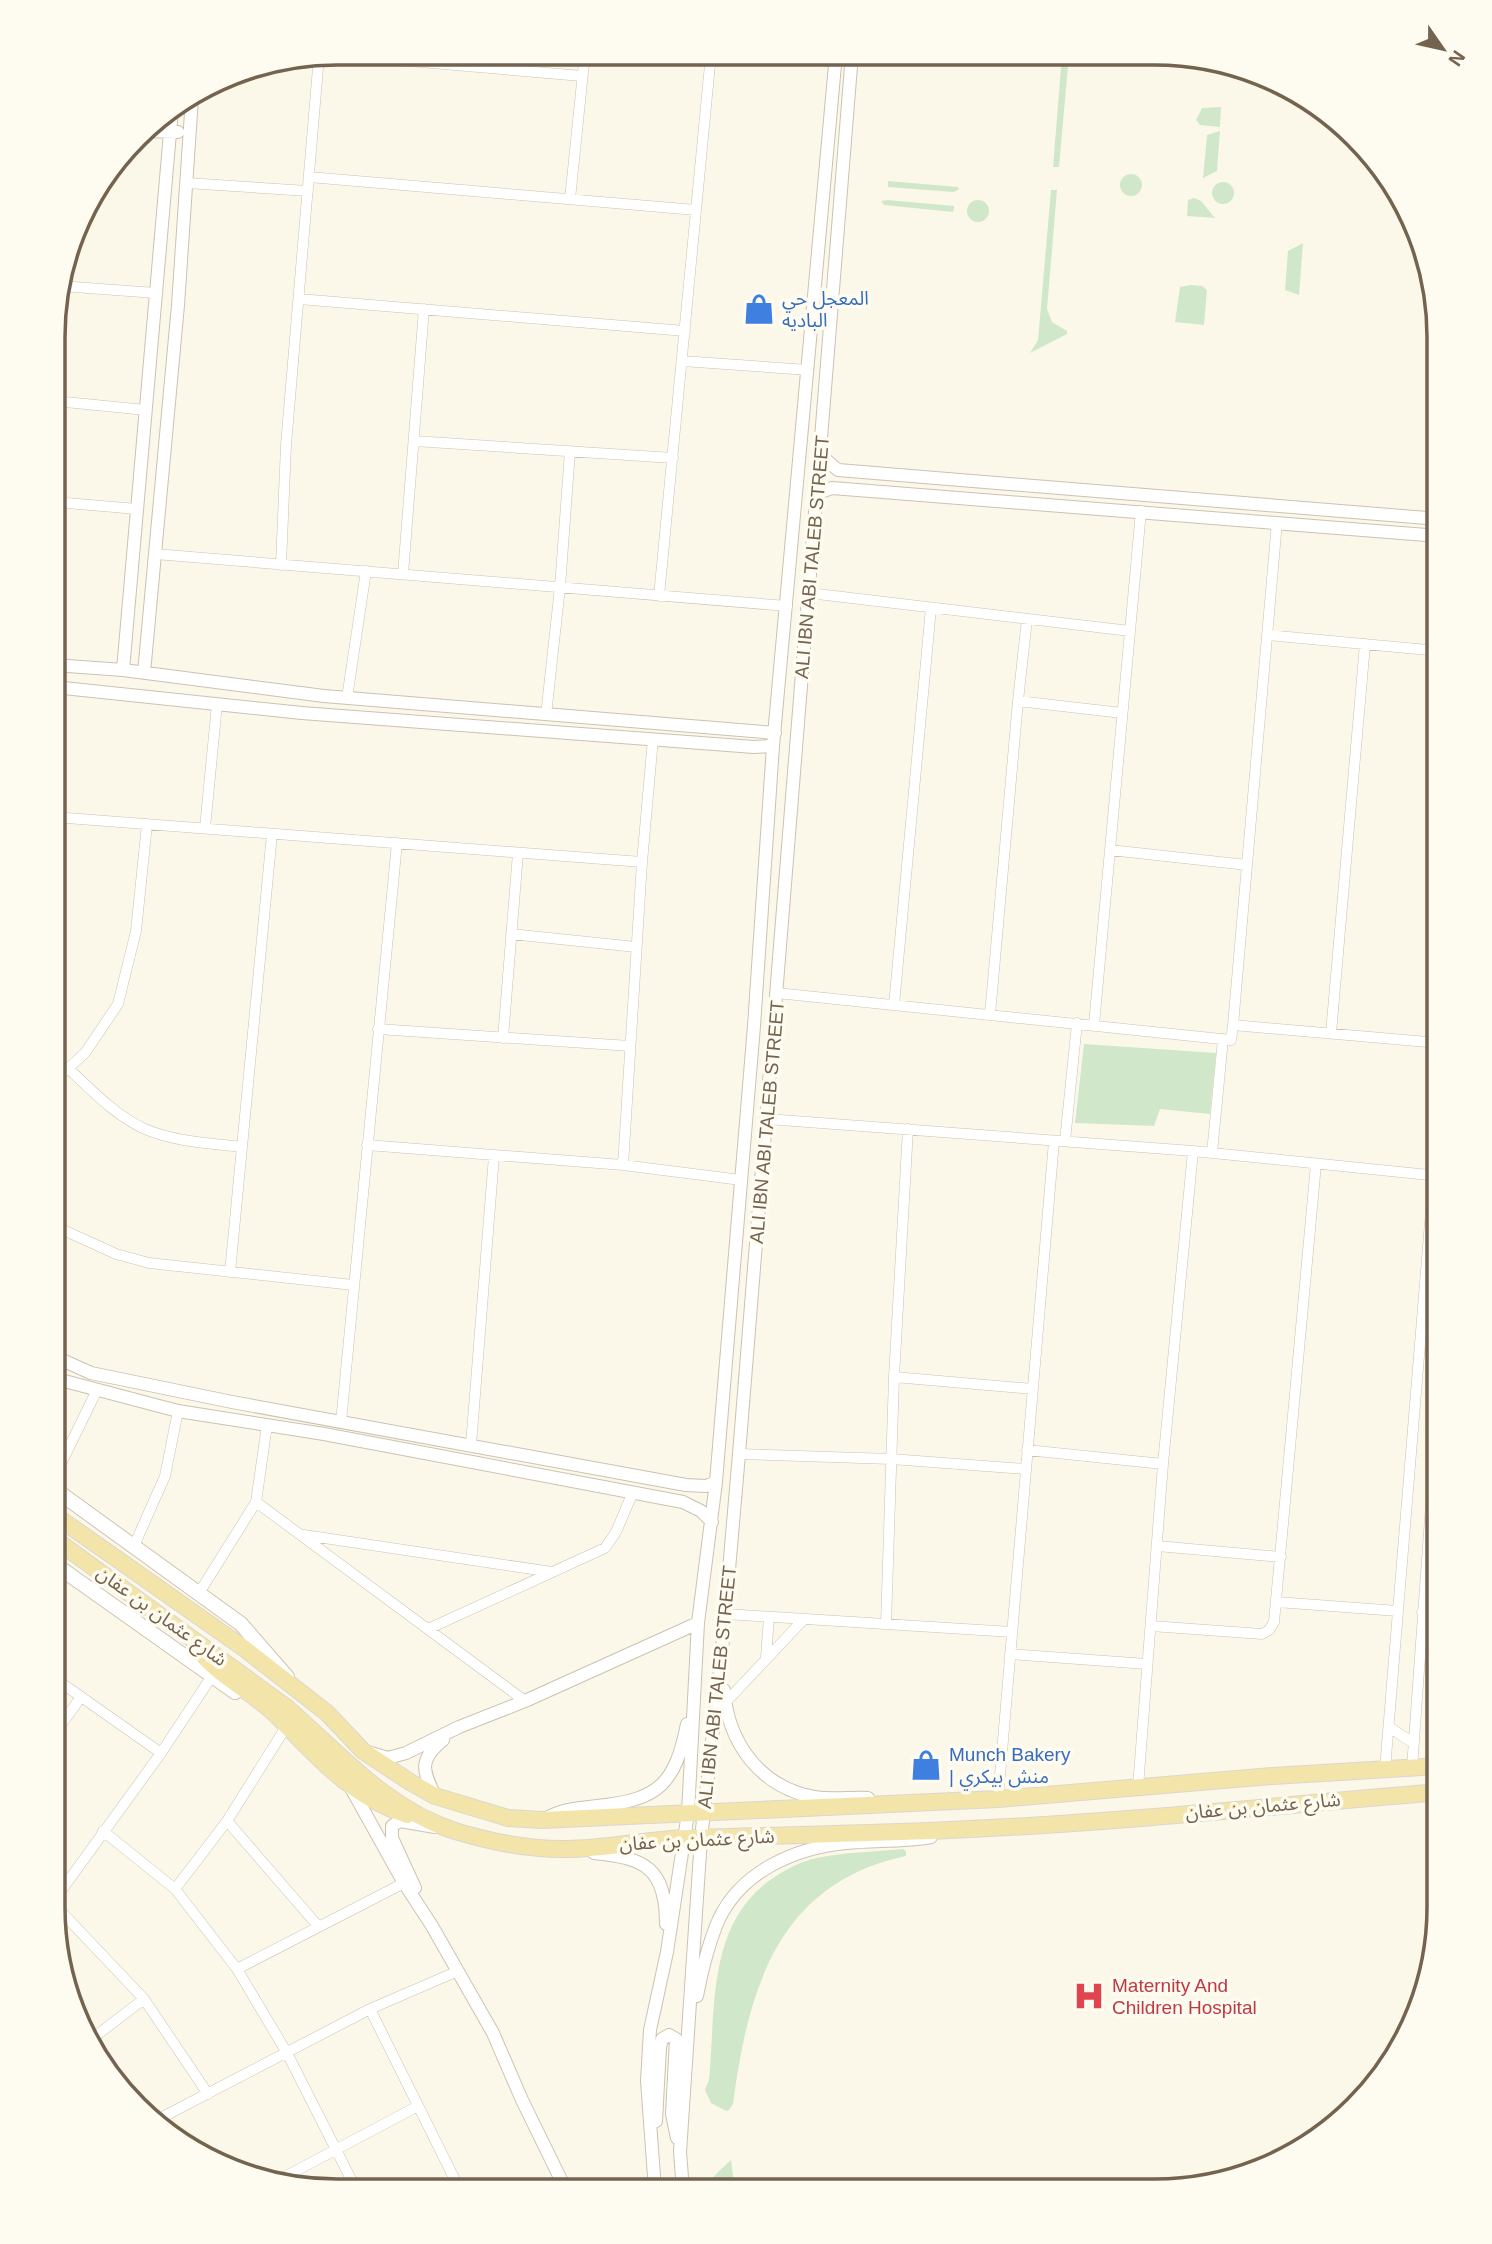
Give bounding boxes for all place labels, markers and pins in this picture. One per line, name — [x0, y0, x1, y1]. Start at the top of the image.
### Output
place label: المعجل حي الباديه — [782, 288, 869, 331]
shop icon: المعجل حي الباديه — [742, 292, 776, 326]
place label: Munch Bakery | منش بيكري — [949, 1744, 1071, 1791]
shop icon: Munch Bakery | منش بيكري — [909, 1748, 943, 1782]
place label: Maternity And Children Hospital — [1112, 1975, 1257, 2018]
hospital icon: Maternity And Children Hospital — [1072, 1979, 1106, 2013]

